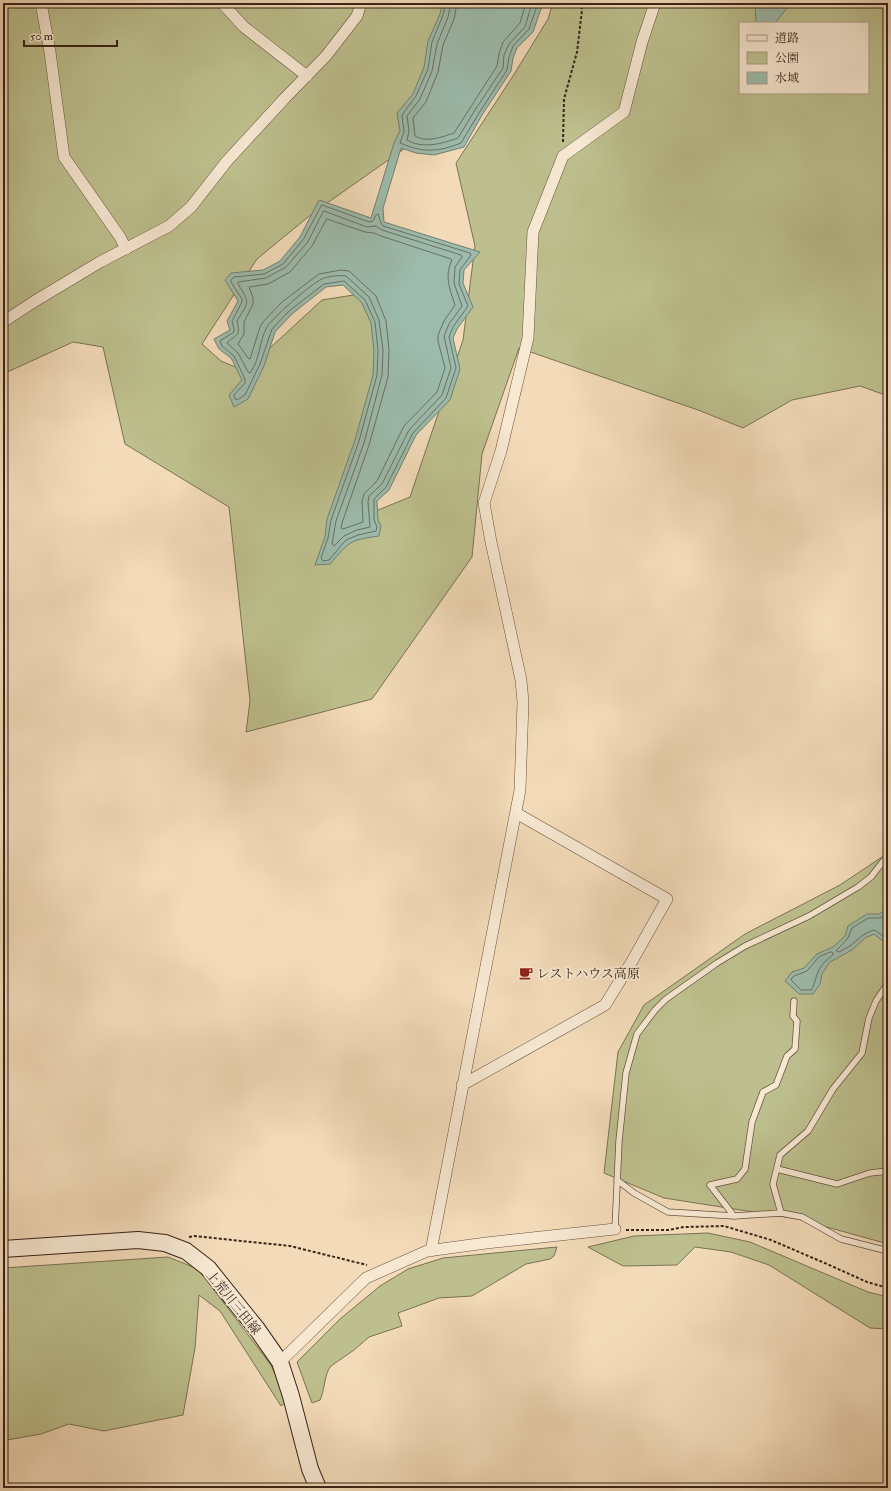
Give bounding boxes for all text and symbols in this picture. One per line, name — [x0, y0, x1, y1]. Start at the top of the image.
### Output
scale bar — [24, 22, 117, 48]
legend — [739, 22, 869, 94]
text: 50 m — [30, 29, 54, 44]
text: 道路 — [775, 31, 799, 46]
text: 公園 — [775, 51, 799, 66]
text: 水域 — [775, 71, 799, 86]
cafe icon: レストハウス高原 — [518, 965, 534, 981]
place label: レストハウス高原 — [537, 966, 640, 982]
street label: 上荒川三田線 — [202, 1267, 264, 1338]

